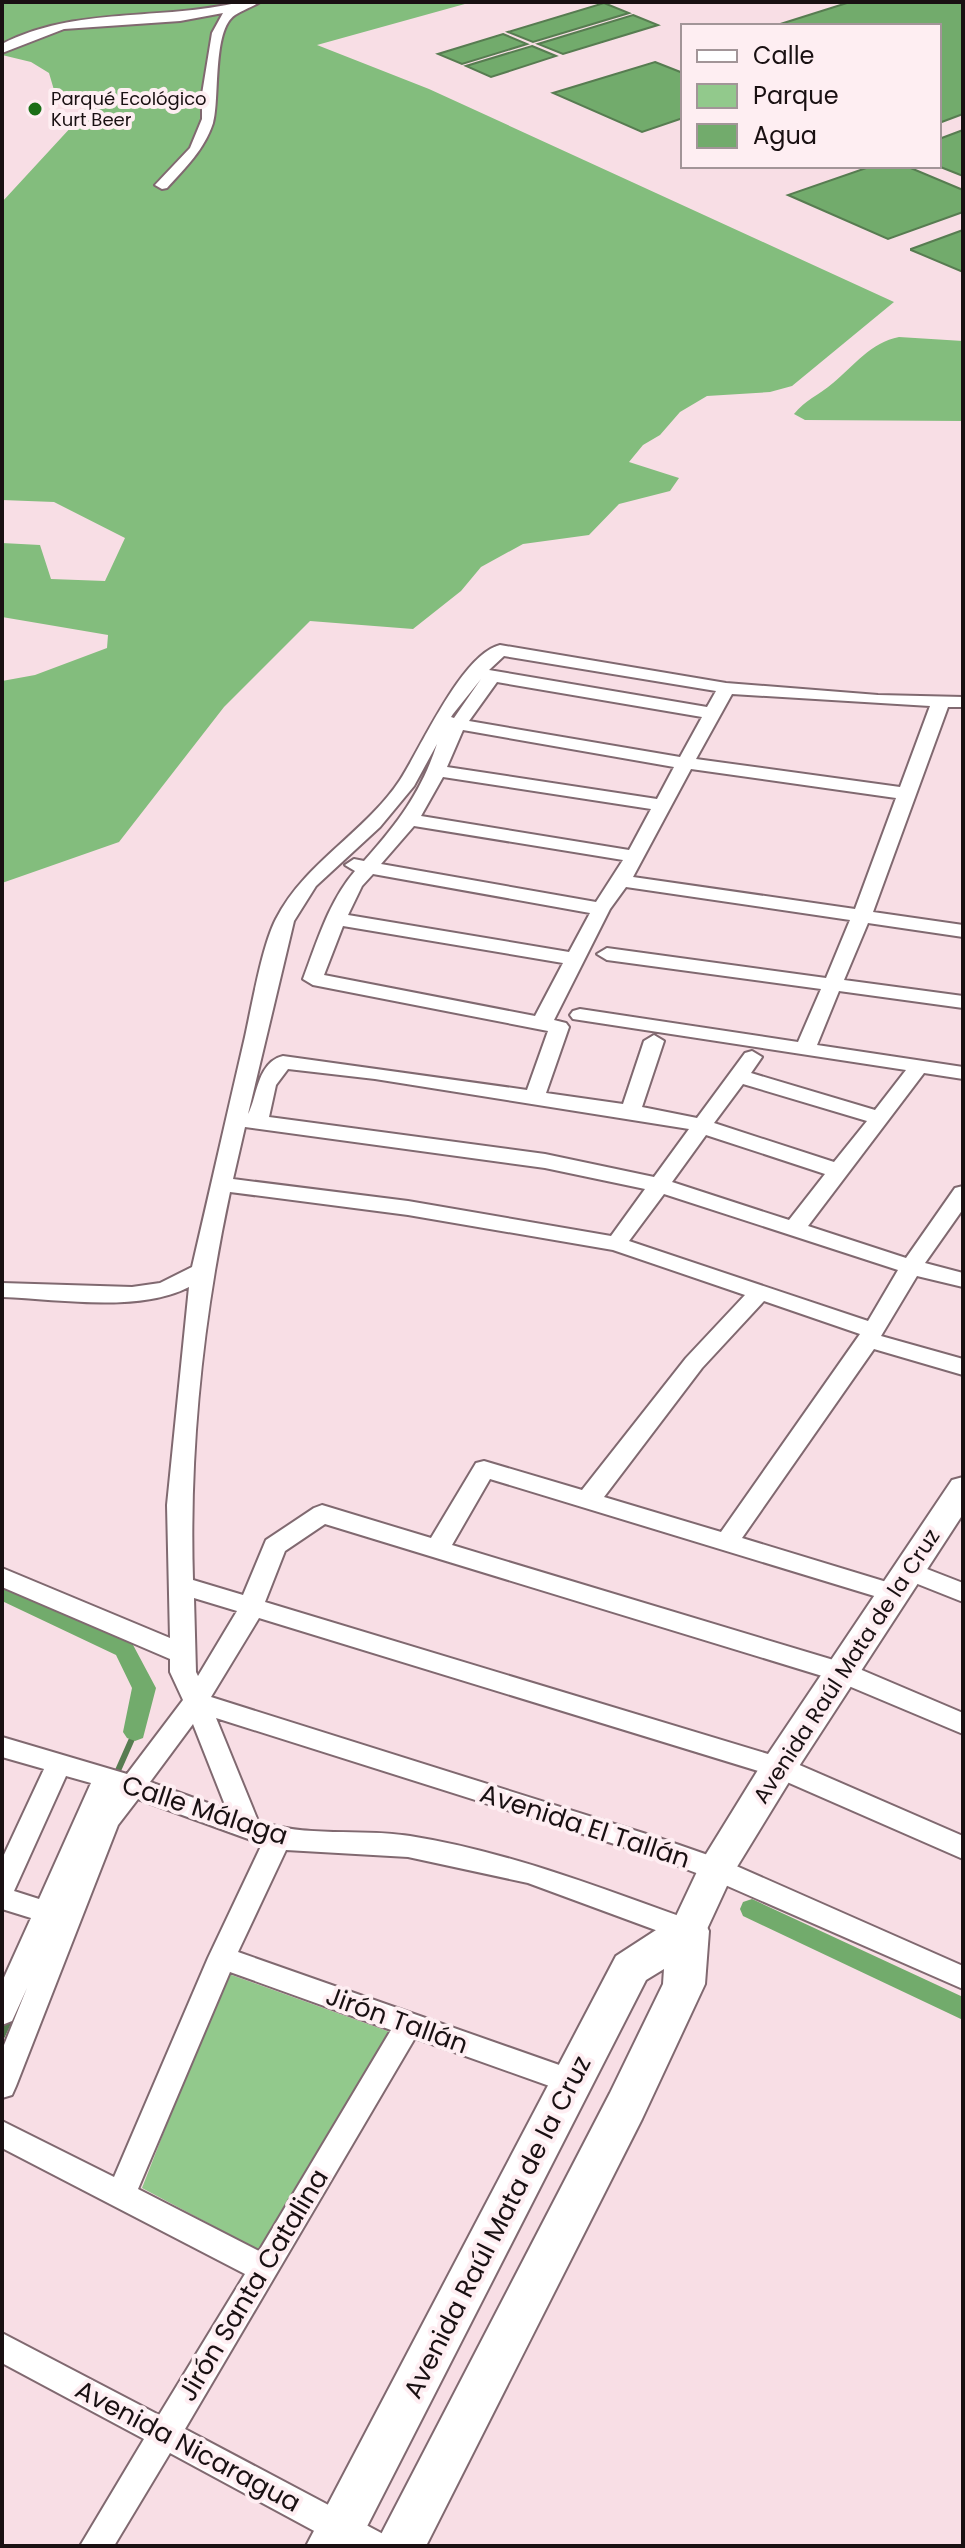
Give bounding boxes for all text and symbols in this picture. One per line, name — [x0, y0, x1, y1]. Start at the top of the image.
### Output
legend — [681, 24, 941, 168]
text: Calle — [753, 39, 814, 72]
text: Parque — [753, 79, 839, 112]
place label: Parqué Ecológico Kurt Beer — [51, 86, 207, 132]
marker: Parqué Ecológico Kurt Beer — [26, 100, 44, 118]
text: Agua — [753, 119, 817, 152]
street label: Avenida Raúl Mata de la Cruz — [746, 1523, 947, 1810]
street label: Calle Málaga — [117, 1766, 293, 1854]
street label: Avenida El Tallán — [475, 1775, 695, 1877]
street label: Jirón Tallán — [321, 1978, 473, 2062]
street label: Avenida Raúl Mata de la Cruz — [395, 2049, 599, 2405]
street label: Jirón Santa Catalina — [169, 2162, 337, 2408]
street label: Avenida Nicaragua — [69, 2371, 307, 2521]

